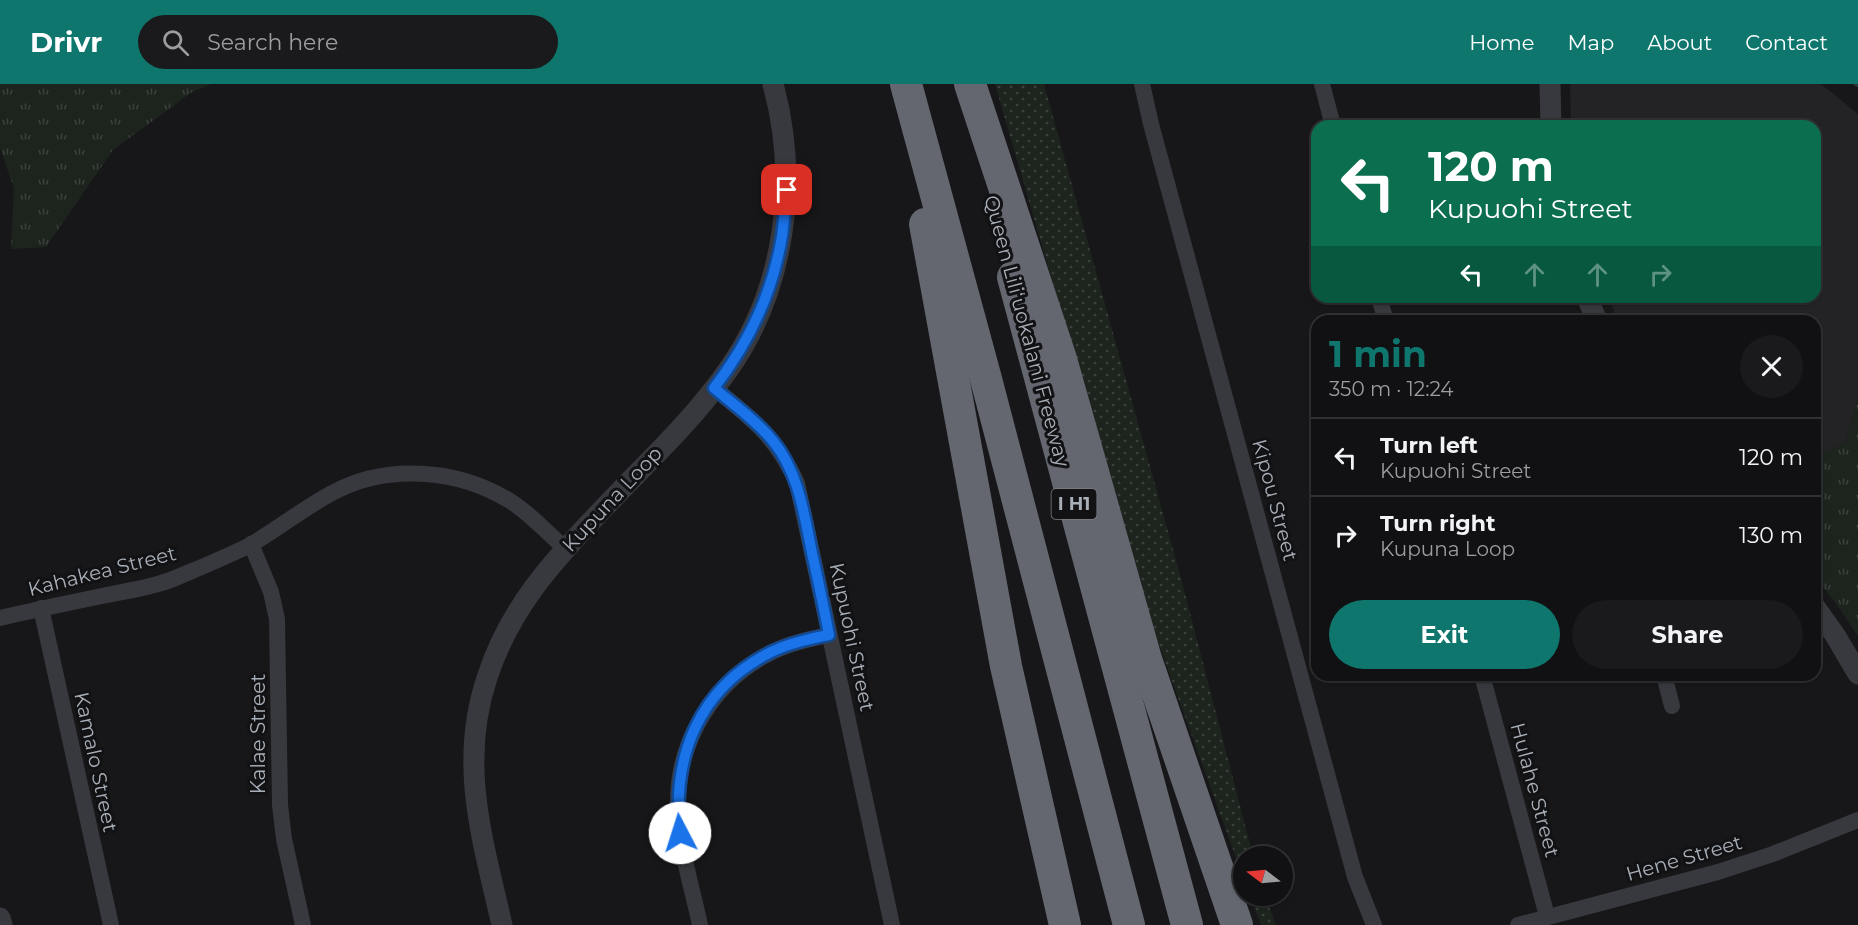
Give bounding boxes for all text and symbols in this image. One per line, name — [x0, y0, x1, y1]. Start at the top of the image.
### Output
search box — [138, 15, 558, 69]
text: Drivr — [30, 25, 102, 59]
icon: search — [159, 26, 192, 59]
text: Search here — [207, 29, 338, 56]
text: Home — [1469, 30, 1534, 55]
text: Map — [1567, 30, 1614, 55]
text: About — [1647, 30, 1712, 55]
text: Contact — [1745, 30, 1828, 55]
text: 120 m — [1428, 140, 1554, 192]
icon: left — [1329, 144, 1407, 222]
pin — [761, 164, 812, 215]
icon: arrive — [770, 173, 803, 206]
street label: Queen Liliʻuokalani Freeway — [979, 192, 1075, 470]
text: Kupuohi Street — [1428, 192, 1632, 225]
icon: left — [1455, 258, 1488, 291]
icon: ahead — [1518, 258, 1551, 291]
icon: ahead — [1581, 258, 1614, 291]
icon: right — [1644, 258, 1677, 291]
text: 1 min — [1329, 332, 1427, 376]
button: close — [1740, 335, 1803, 398]
text: 350 m · 12:24 — [1329, 377, 1454, 401]
text: Turn left — [1380, 432, 1478, 459]
street label: Kipou Street — [1247, 437, 1303, 563]
street label: Kupuna Loop — [557, 441, 667, 557]
icon: left — [1329, 441, 1362, 474]
text: 120 m — [1739, 444, 1803, 471]
text: Kupuohi Street — [1380, 459, 1531, 483]
road number: I H1 — [1052, 489, 1096, 519]
text: Turn right — [1380, 510, 1495, 537]
icon: right — [1329, 519, 1362, 552]
text: 130 m — [1739, 522, 1803, 549]
text: Kupuna Loop — [1380, 537, 1515, 561]
street label: Kahakea Street — [25, 541, 179, 601]
street label: Kupuohi Street — [825, 560, 879, 714]
button: Exit — [1329, 600, 1560, 669]
button: Share — [1572, 600, 1803, 669]
street label: Kalae Street — [246, 674, 270, 794]
street label: Kamalo Street — [69, 690, 123, 834]
street label: Hulahe Street — [1506, 720, 1564, 860]
position arrow — [648, 801, 712, 865]
street label: Hene Street — [1623, 830, 1745, 886]
north arrow — [1233, 846, 1293, 906]
map controls — [1233, 846, 1293, 906]

